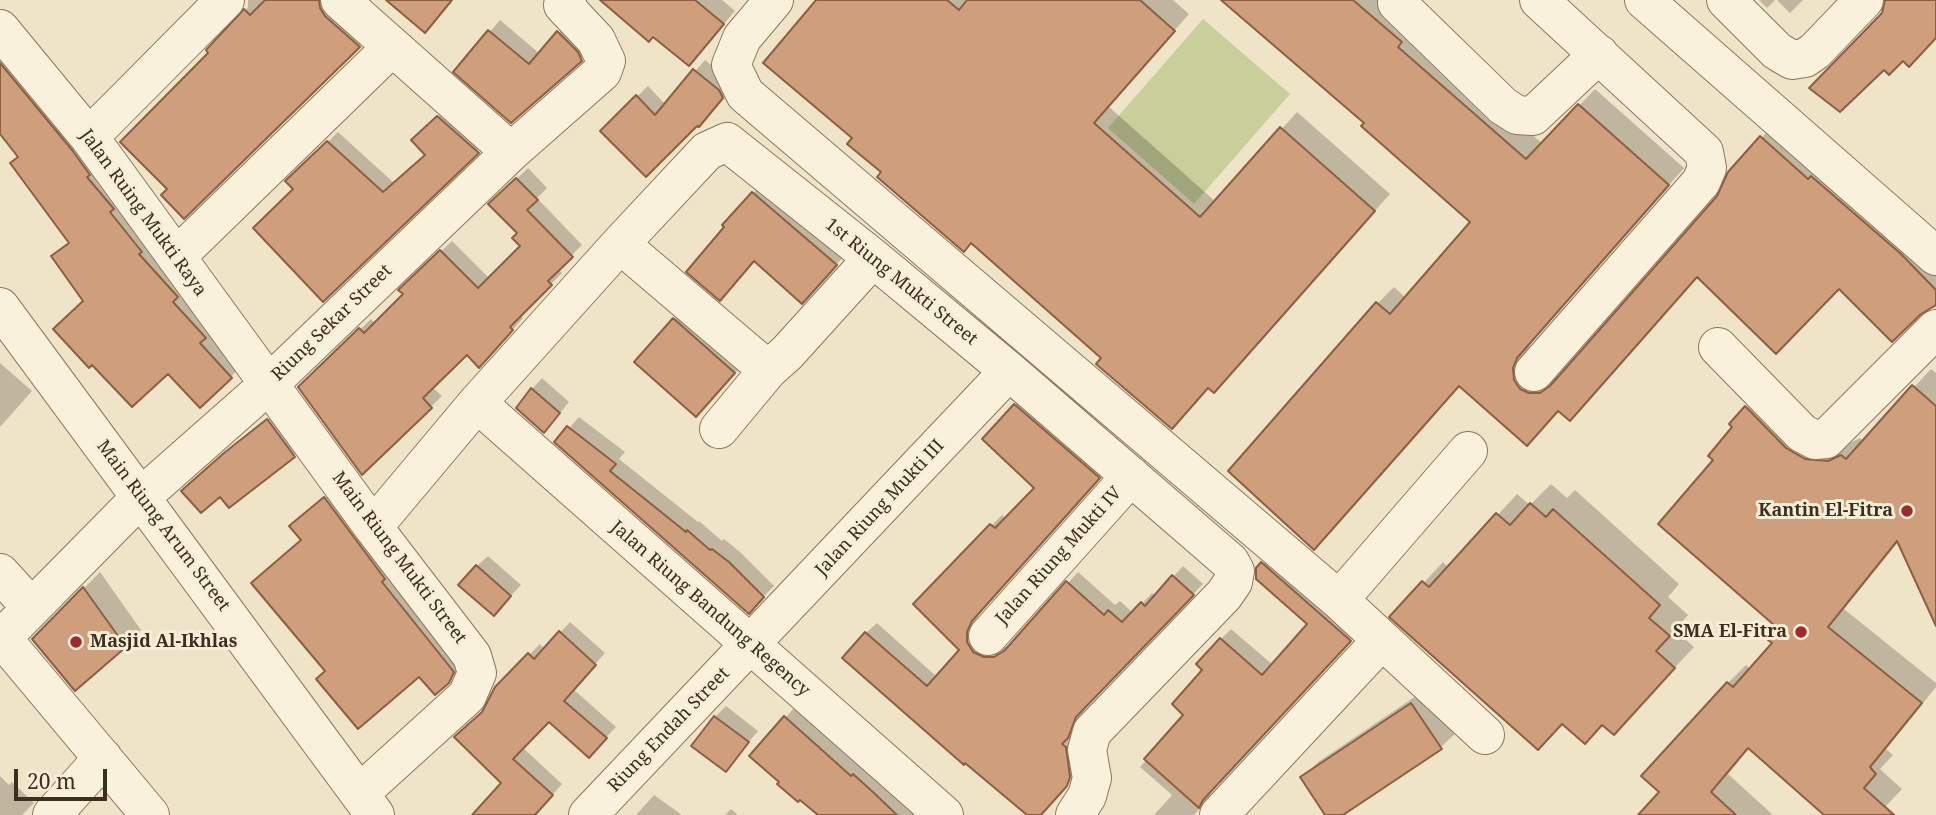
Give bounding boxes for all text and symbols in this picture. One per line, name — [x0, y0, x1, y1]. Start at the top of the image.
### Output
street label: Jalan Ruing Mukti Raya — [75, 125, 211, 301]
street label: 1st Riung Mukti Street — [820, 214, 982, 350]
street label: Riung Sekar Street — [268, 260, 396, 386]
street label: Jalan Riung Mukti III — [811, 435, 949, 581]
street label: Main Riung Arum Street — [92, 436, 234, 616]
street label: Main Riung Mukti Street — [327, 468, 471, 648]
street label: Jalan Riung Mukti IV — [991, 483, 1127, 629]
place label: Kantin El-Fitra — [1758, 500, 1893, 522]
marker: Kantin El-Fitra — [1899, 503, 1915, 519]
street label: Jalan Riung Bandung Regency — [606, 517, 814, 701]
place label: SMA El-Fitra — [1673, 621, 1787, 643]
marker: SMA El-Fitra — [1793, 624, 1809, 640]
place label: Masjid Al-Ikhlas — [90, 631, 237, 653]
marker: Masjid Al-Ikhlas — [68, 634, 84, 650]
street label: Riung Endah Street — [604, 663, 734, 797]
scale bar — [18, 756, 110, 800]
text: 20 m — [27, 767, 76, 795]

